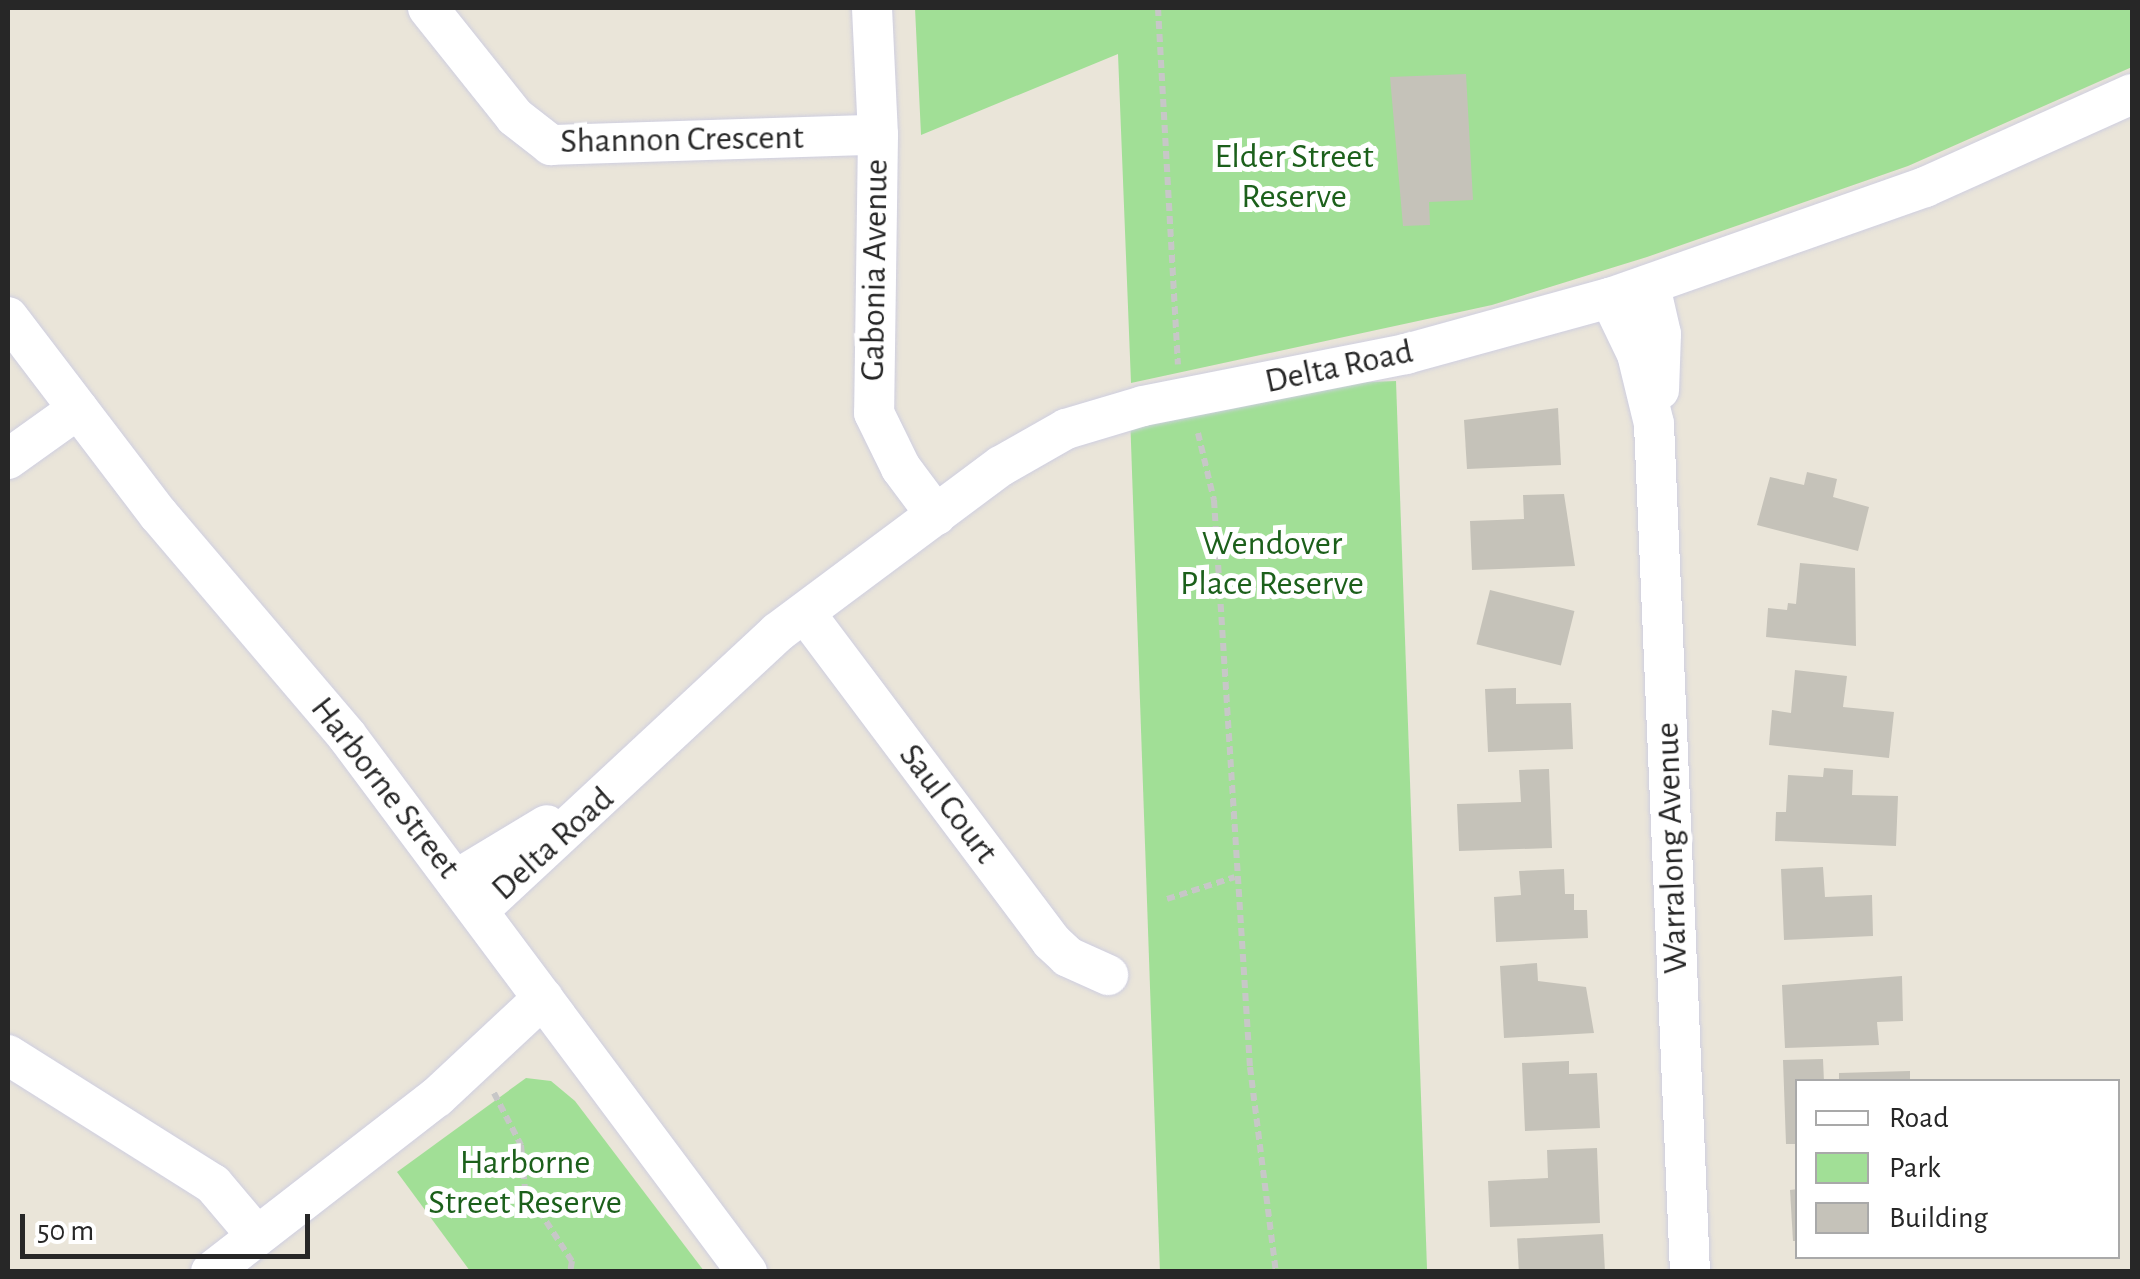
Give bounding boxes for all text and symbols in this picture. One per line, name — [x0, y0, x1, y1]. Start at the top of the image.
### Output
street label: Shannon Crescent — [560, 117, 804, 163]
park label: Elder Street Reserve — [1214, 136, 1374, 218]
street label: Gabonia Avenue — [852, 159, 898, 381]
street label: Delta Road — [1261, 331, 1417, 403]
park label: Wendover Place Reserve — [1180, 523, 1364, 605]
street label: Harborne Street — [301, 689, 469, 887]
street label: Warralong Avenue — [1647, 721, 1697, 975]
street label: Saul Court — [889, 736, 1007, 872]
street label: Delta Road — [483, 778, 623, 910]
legend — [1795, 1079, 2120, 1259]
text: Road — [1889, 1103, 1949, 1133]
park label: Harborne Street Reserve — [428, 1142, 622, 1224]
text: Park — [1889, 1153, 1941, 1183]
scale bar — [25, 1194, 315, 1256]
text: Building — [1889, 1203, 1988, 1233]
text: 50 m — [37, 1216, 94, 1246]

